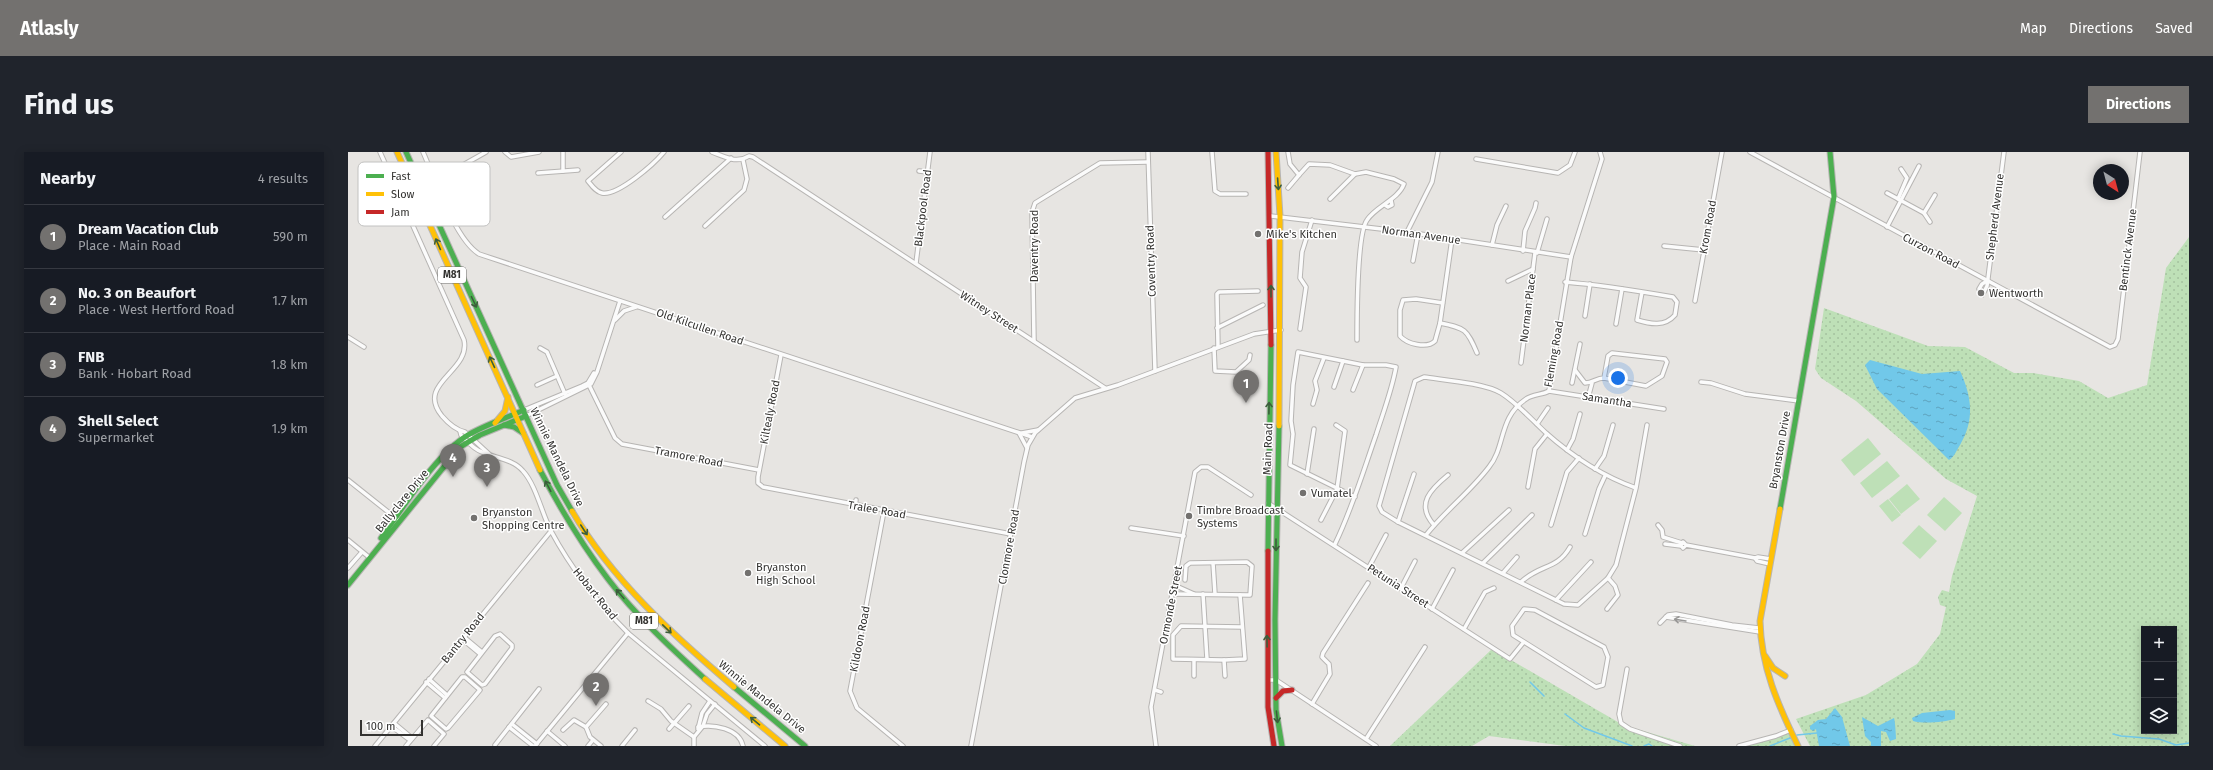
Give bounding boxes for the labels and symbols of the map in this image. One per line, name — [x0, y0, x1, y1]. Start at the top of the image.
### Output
legend — [358, 162, 490, 226]
north arrow — [2093, 164, 2129, 200]
street label: Blackpool Road — [912, 169, 934, 247]
text: Fast — [391, 170, 411, 183]
street label: Shepherd Avenue — [1983, 173, 2007, 261]
one-way arrow — [1274, 177, 1282, 190]
text: Slow — [391, 188, 415, 201]
street label: Krom Road — [1697, 199, 1719, 255]
text: Jam — [391, 206, 410, 219]
street label: Bentinck Avenue — [2116, 208, 2140, 292]
street label: Daventry Road — [1028, 210, 1041, 282]
street label: Norman Avenue — [1381, 223, 1461, 247]
street label: Coventry Road — [1143, 225, 1159, 297]
place label: Mike's Kitchen — [1266, 228, 1337, 241]
marker: Mike's Kitchen — [1253, 229, 1263, 239]
street label: Curzon Road — [1900, 231, 1962, 271]
one-way arrow — [434, 238, 441, 250]
road number: M81 — [438, 267, 466, 283]
street label: Norman Place — [1517, 273, 1539, 343]
one-way arrow — [1267, 285, 1275, 298]
place label: Wentworth — [1989, 287, 2043, 300]
street label: Witney Street — [957, 288, 1021, 336]
marker: Wentworth — [1976, 288, 1986, 298]
one-way arrow — [471, 296, 479, 308]
street label: Old Kilcullen Road — [655, 306, 745, 348]
street label: Fleming Road — [1542, 320, 1566, 388]
one-way arrow — [488, 356, 495, 368]
your location — [1608, 368, 1628, 388]
pin: 1 — [1233, 370, 1259, 403]
street label: Kiltealy Road — [757, 379, 783, 445]
street label: Samantha — [1581, 390, 1633, 410]
one-way arrow — [1266, 402, 1273, 415]
street label: Winnie Mandela Drive — [527, 405, 587, 509]
street label: Bryanston Drive — [1767, 410, 1793, 490]
street label: Main Road — [1261, 423, 1275, 475]
pin: 4 — [440, 444, 466, 477]
street label: Tramore Road — [654, 444, 724, 470]
pin: 3 — [474, 454, 500, 487]
street label: Ballyclare Drive — [373, 467, 431, 535]
one-way arrow — [544, 480, 551, 492]
place label: Vumatel — [1311, 487, 1352, 500]
marker: Vumatel — [1298, 488, 1308, 498]
street label: Tralee Road — [847, 499, 907, 521]
place label: Timbre Broadcast Systems — [1197, 504, 1284, 530]
place label: Bryanston Shopping Centre — [482, 506, 564, 532]
street label: Clonmore Road — [996, 508, 1022, 586]
marker: Timbre Broadcast Systems — [1184, 511, 1194, 521]
marker: Bryanston Shopping Centre — [469, 513, 479, 523]
one-way arrow — [580, 524, 588, 535]
one-way arrow — [1272, 538, 1279, 551]
place label: Bryanston High School — [756, 561, 815, 587]
street label: Petunia Street — [1365, 561, 1431, 611]
street label: Ormonde Street — [1157, 565, 1185, 645]
street label: Hobart Road — [570, 566, 620, 622]
marker: Bryanston High School — [743, 568, 753, 578]
one-way arrow — [616, 588, 625, 599]
street label: Kildoon Road — [847, 605, 873, 673]
street label: Bantry Road — [439, 610, 487, 666]
road number: M81 — [630, 613, 658, 629]
one-way arrow — [1674, 616, 1687, 624]
one-way arrow — [662, 625, 672, 634]
one-way arrow — [1263, 635, 1271, 648]
street label: Winnie Mandela Drive — [716, 658, 808, 736]
pin: 2 — [583, 673, 609, 706]
one-way arrow — [1273, 710, 1281, 723]
one-way arrow — [750, 717, 761, 726]
scale bar — [360, 718, 423, 737]

